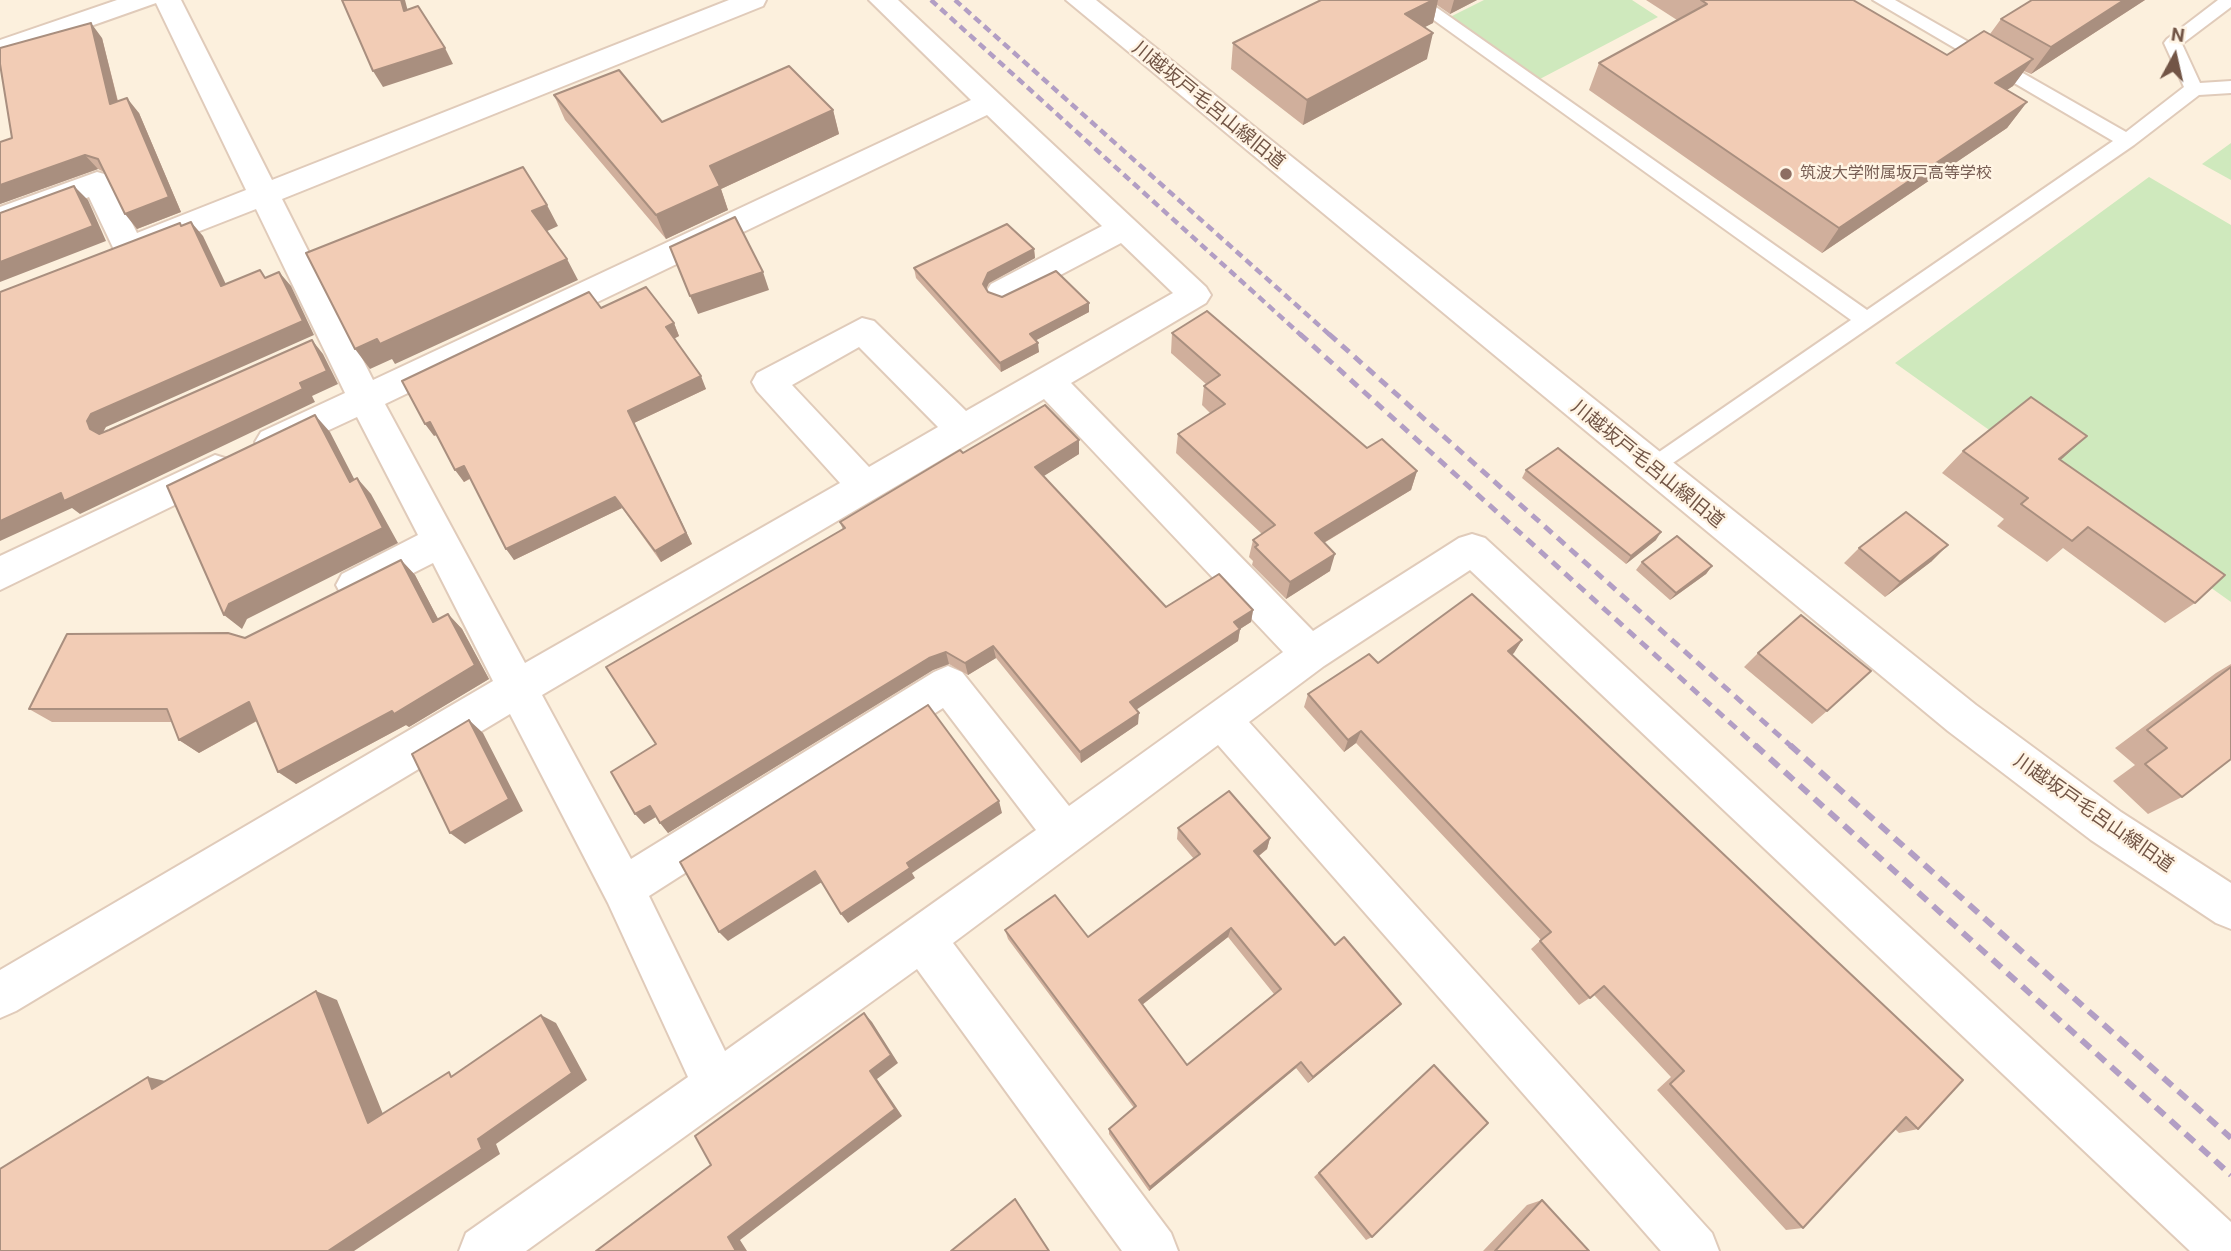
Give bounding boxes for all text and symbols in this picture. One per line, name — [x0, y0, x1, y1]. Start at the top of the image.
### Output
north arrow — [2140, 21, 2210, 91]
text: N — [2170, 22, 2186, 47]
street label: 川越坂戸毛呂山線旧道 — [1127, 37, 1289, 175]
place label: 筑波大学附属坂戸高等学校 — [1800, 164, 1992, 184]
marker: 筑波大学附属坂戸高等学校 — [1778, 166, 1794, 182]
street label: 川越坂戸毛呂山線旧道 — [1566, 396, 1728, 534]
street label: 川越坂戸毛呂山線旧道 — [2009, 750, 2177, 878]

